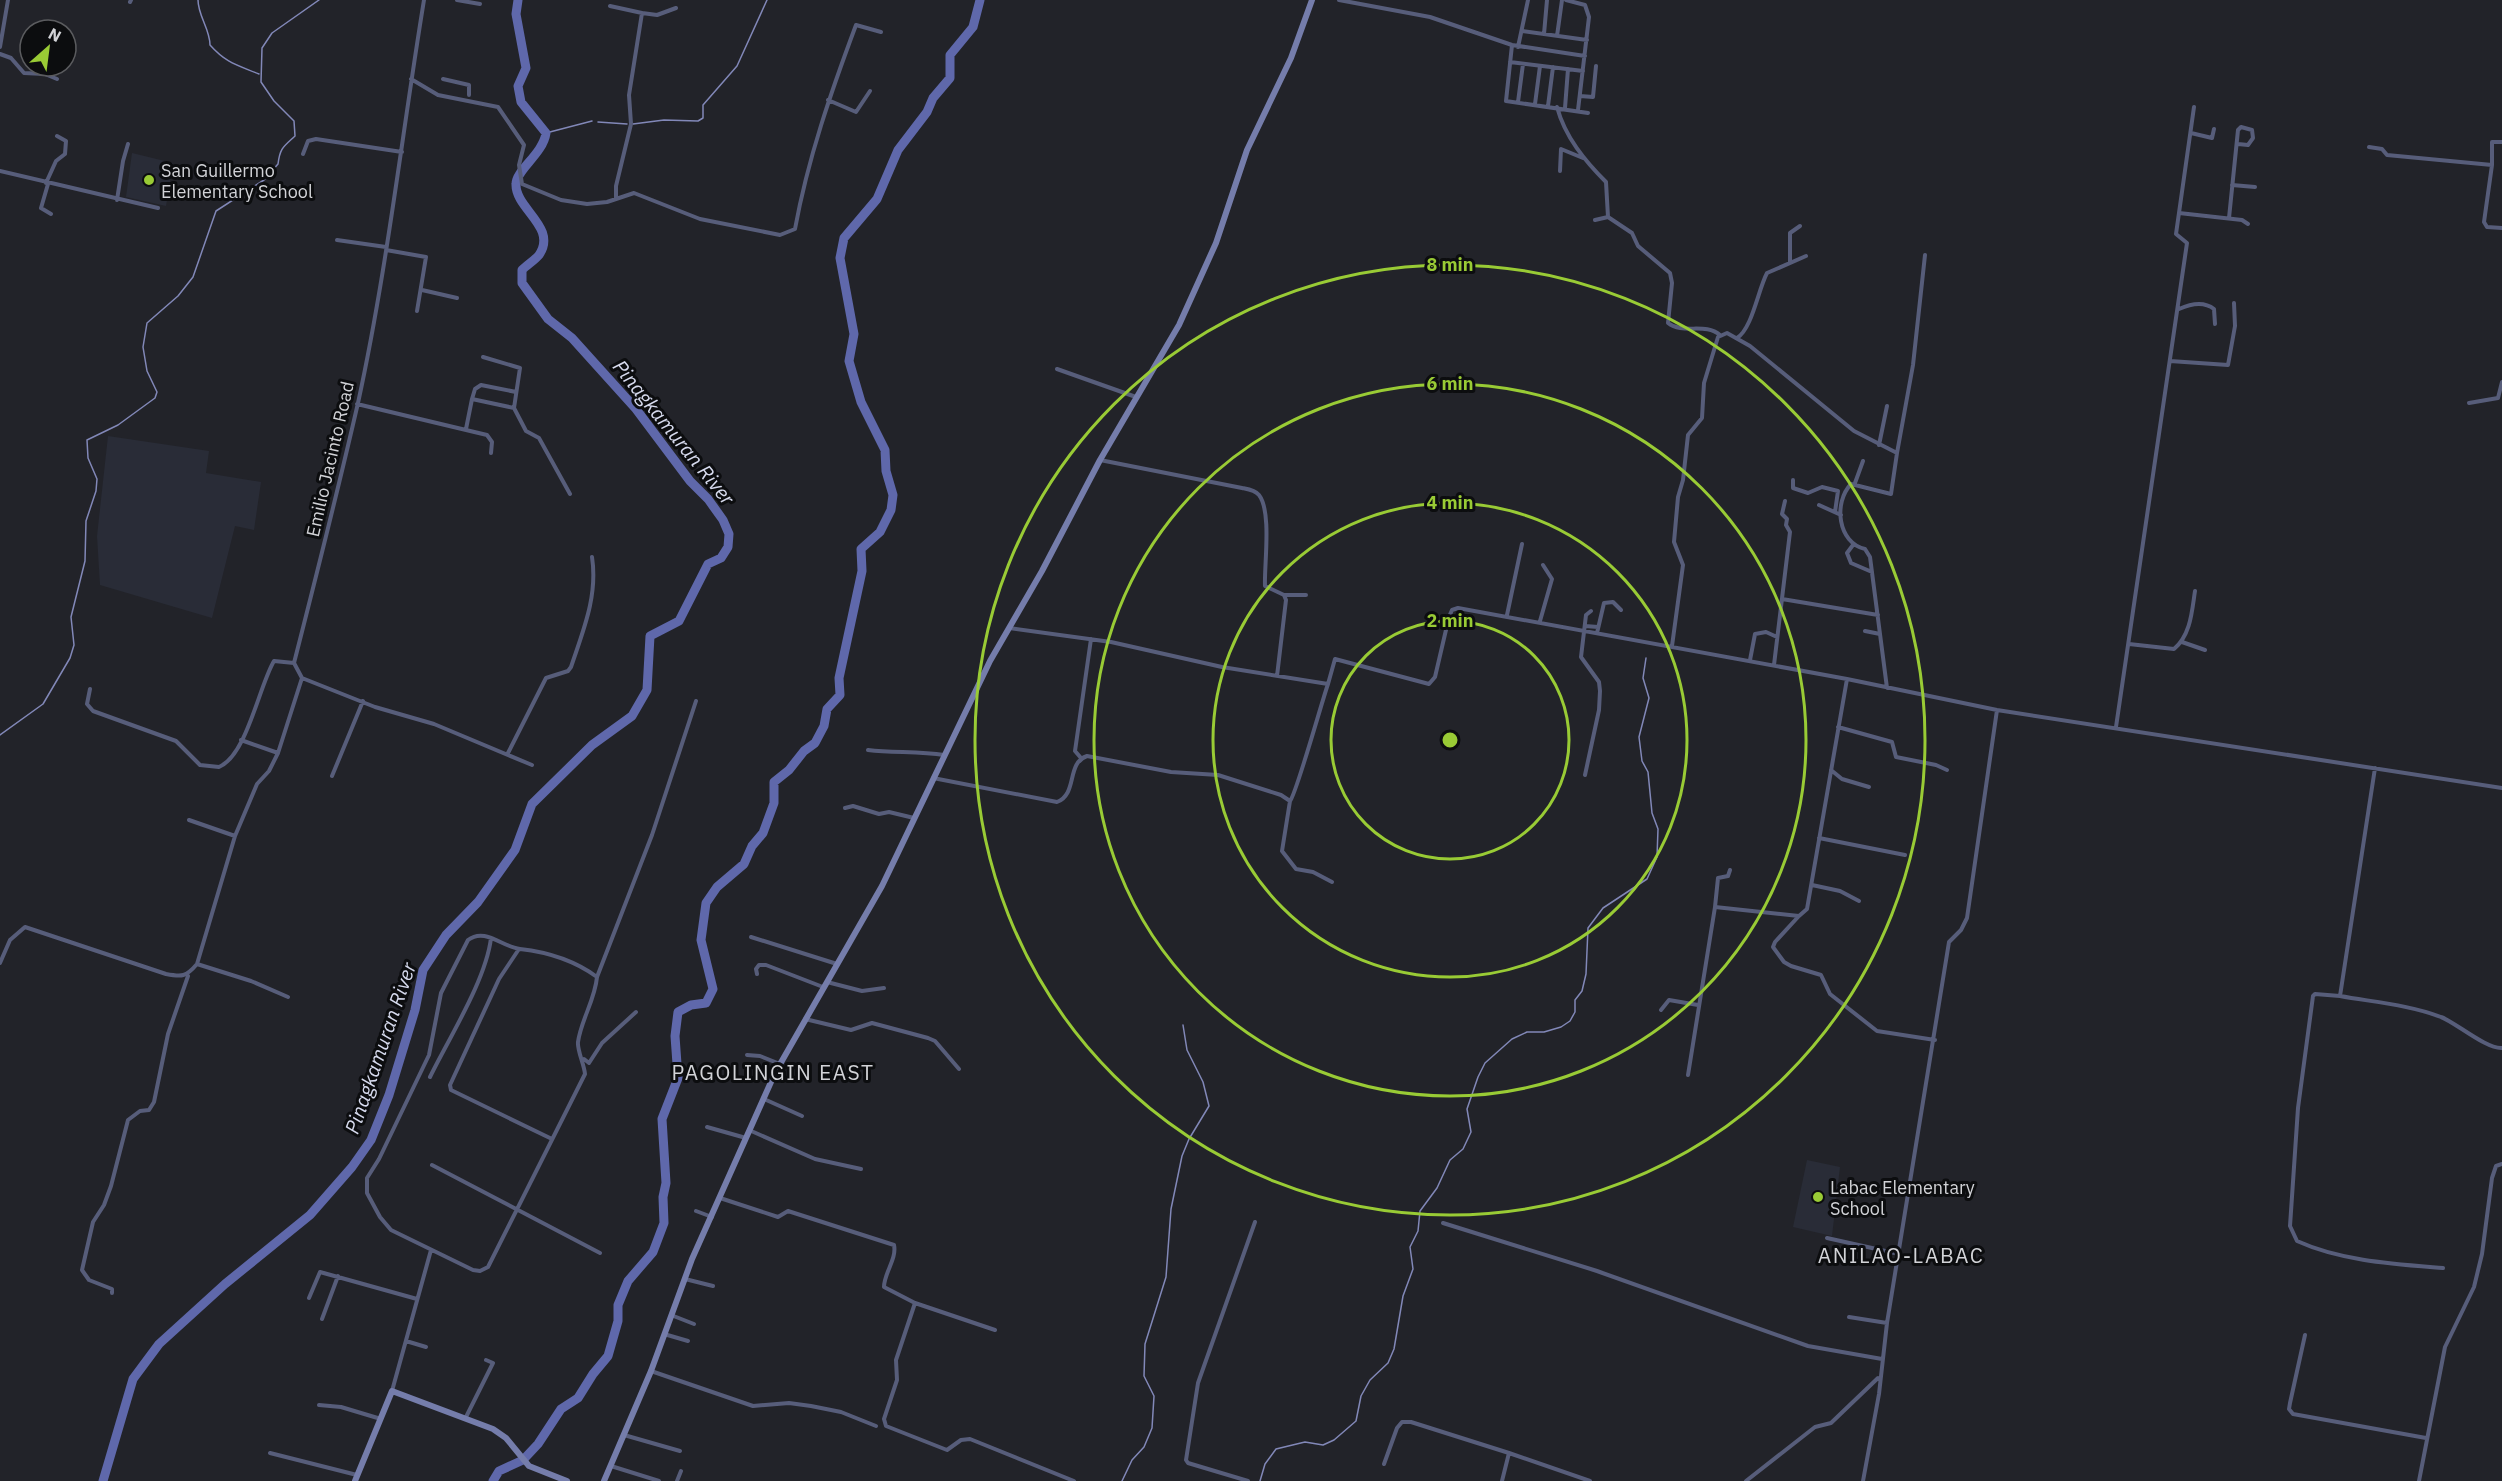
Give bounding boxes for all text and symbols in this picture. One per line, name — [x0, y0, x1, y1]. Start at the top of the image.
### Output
north arrow — [18, 18, 78, 78]
text: N — [45, 23, 65, 46]
place label: San Guillermo Elementary School — [161, 159, 313, 203]
marker: San Guillermo Elementary School — [142, 173, 156, 187]
text: 8 min — [1426, 253, 1474, 276]
water label: Pinagkamuran River — [607, 354, 741, 511]
text: 6 min — [1426, 372, 1474, 395]
street label: Emilio Jacinto Road — [301, 379, 359, 539]
text: 4 min — [1426, 491, 1474, 514]
text: 2 min — [1426, 609, 1474, 632]
centre of rings — [1440, 730, 1460, 750]
water label: Pinagkamuran River — [338, 958, 422, 1137]
district label: PAGOLINGIN EAST — [671, 1058, 875, 1086]
place label: Labac Elementary School — [1830, 1176, 1975, 1220]
marker: Labac Elementary School — [1811, 1190, 1825, 1204]
district label: ANILAO-LABAC — [1818, 1241, 1984, 1269]

